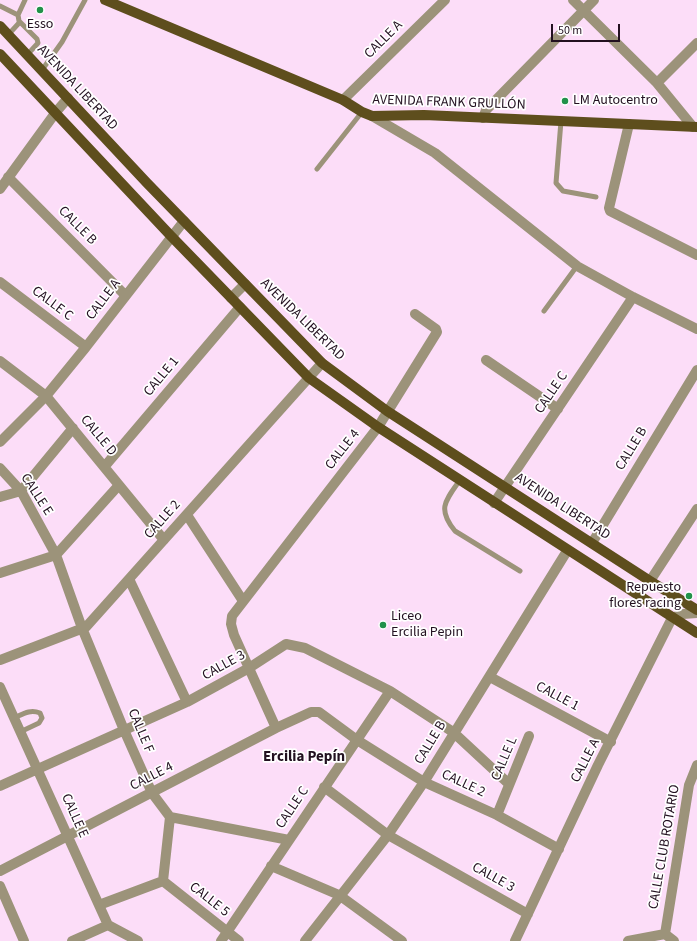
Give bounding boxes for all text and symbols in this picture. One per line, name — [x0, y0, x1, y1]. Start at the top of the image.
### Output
marker: Esso — [35, 5, 45, 15]
scale bar — [553, 16, 622, 42]
place label: Esso — [27, 17, 53, 33]
street label: CALLE A — [361, 17, 407, 63]
text: 50 m — [558, 22, 582, 39]
street label: AVENIDA LIBERTAD — [33, 42, 121, 134]
street label: AVENIDA FRANK GRULLÓN — [372, 92, 526, 114]
place label: LM Autocentro — [573, 93, 658, 109]
marker: LM Autocentro — [560, 96, 570, 106]
street label: CALLE B — [54, 203, 100, 249]
street label: CALLE A — [83, 276, 125, 324]
street label: AVENIDA LIBERTAD — [256, 276, 348, 364]
street label: CALLE C — [28, 283, 76, 325]
street label: CALLE 1 — [141, 354, 183, 400]
street label: CALLE C — [532, 369, 572, 417]
street label: CALLE D — [76, 412, 120, 460]
street label: CALLE B — [613, 424, 651, 474]
street label: CALLE 4 — [322, 427, 364, 473]
street label: AVENIDA LIBERTAD — [511, 470, 613, 544]
street label: CALLE E — [16, 471, 56, 519]
street label: CALLE 2 — [141, 497, 185, 543]
place label: Repuesto flores racing — [609, 580, 681, 612]
marker: Repuesto flores racing — [684, 591, 694, 601]
place label: Liceo Ercilia Pepin — [391, 609, 463, 642]
marker: Liceo Ercilia Pepin — [378, 620, 388, 630]
street label: CALLE 3 — [200, 647, 248, 685]
street label: CALLE 1 — [533, 679, 581, 715]
street label: CALLE F — [123, 706, 157, 756]
street label: CALLE B — [412, 718, 450, 768]
street label: CALLE L — [488, 734, 522, 784]
street label: CALLE A — [568, 736, 604, 786]
district label: Ercilia Pepín — [263, 749, 345, 767]
street label: CALLE 4 — [128, 759, 176, 795]
street label: CALLE 2 — [438, 767, 488, 801]
street label: CALLE CLUB ROTARIO — [646, 783, 684, 911]
street label: CALLE C — [273, 784, 313, 832]
street label: CALLE E — [57, 791, 91, 841]
street label: CALLE 3 — [469, 859, 517, 897]
street label: CALLE 5 — [186, 879, 232, 921]

